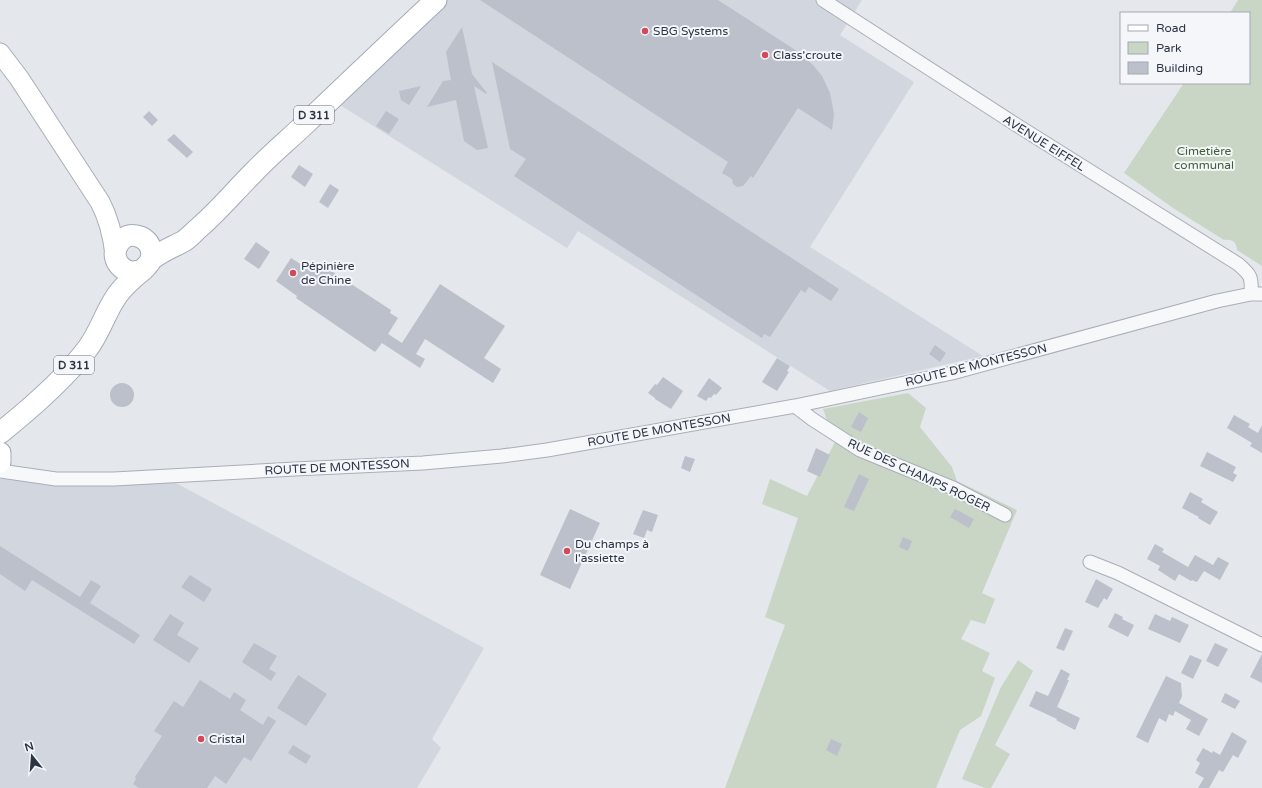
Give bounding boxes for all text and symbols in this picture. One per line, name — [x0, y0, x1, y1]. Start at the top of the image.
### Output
legend — [1120, 12, 1250, 84]
text: Road — [1156, 21, 1186, 35]
place label: SBG Systems — [653, 24, 728, 38]
marker: SBG Systems — [640, 26, 650, 36]
text: Park — [1156, 41, 1182, 55]
place label: Class'croute — [773, 48, 842, 62]
marker: Class'croute — [760, 50, 770, 60]
text: Building — [1156, 61, 1203, 75]
road number: D 311 — [294, 106, 334, 124]
street label: AVENUE EIFFEL — [1000, 112, 1088, 174]
park label: Cimetière communal — [1174, 144, 1234, 172]
place label: Pépinière de Chine — [301, 259, 355, 287]
marker: Pépinière de Chine — [288, 268, 298, 278]
street label: ROUTE DE MONTESSON — [904, 341, 1048, 389]
road number: D 311 — [54, 356, 94, 374]
street label: ROUTE DE MONTESSON — [586, 410, 732, 450]
street label: RUE DES CHAMPS ROGER — [845, 436, 993, 514]
street label: ROUTE DE MONTESSON — [264, 456, 410, 478]
place label: Du champs à l'assiette — [575, 537, 649, 565]
marker: Du champs à l'assiette — [562, 546, 572, 556]
place label: Cristal — [209, 732, 245, 746]
marker: Cristal — [196, 734, 206, 744]
north arrow — [12, 736, 52, 776]
text: N — [23, 739, 35, 754]

